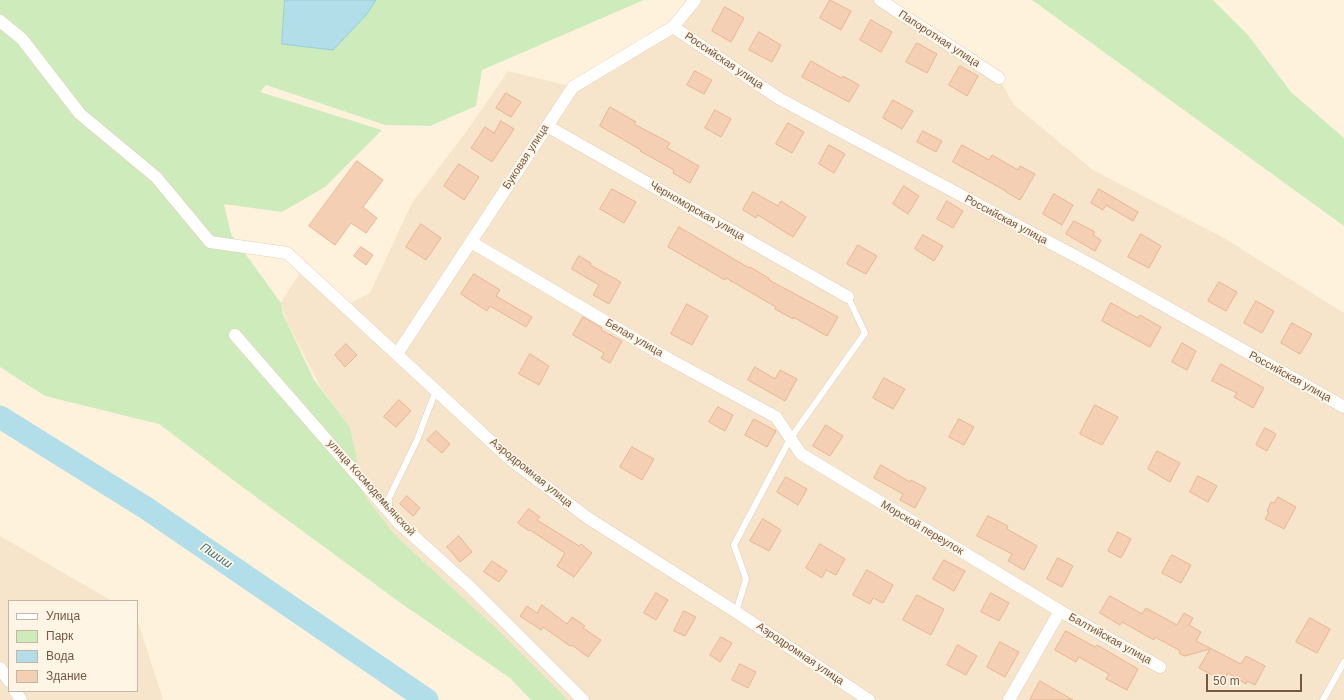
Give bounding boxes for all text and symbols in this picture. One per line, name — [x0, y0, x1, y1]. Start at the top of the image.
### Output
street label: Папоротная улица — [896, 8, 982, 70]
street label: Российская улица — [682, 30, 766, 92]
street label: Буковая улица — [500, 122, 552, 192]
street label: Черноморская улица — [647, 178, 747, 244]
street label: Российская улица — [962, 193, 1050, 247]
street label: Белая улица — [603, 316, 665, 360]
street label: Российская улица — [1246, 349, 1334, 405]
street label: Аэродромная улица — [487, 436, 575, 510]
street label: улица Космодемьянской — [324, 437, 418, 539]
street label: Морской переулок — [878, 498, 966, 558]
water label: Пшиш — [197, 540, 235, 572]
legend — [8, 600, 138, 692]
text: Улица — [46, 609, 80, 623]
street label: Балтийская улица — [1066, 611, 1154, 667]
street label: Аэродромная улица — [754, 620, 846, 688]
text: Парк — [46, 629, 73, 643]
text: Вода — [46, 649, 74, 663]
scale bar — [1208, 666, 1304, 692]
text: Здание — [46, 669, 87, 683]
text: 50 m — [1213, 674, 1240, 688]

